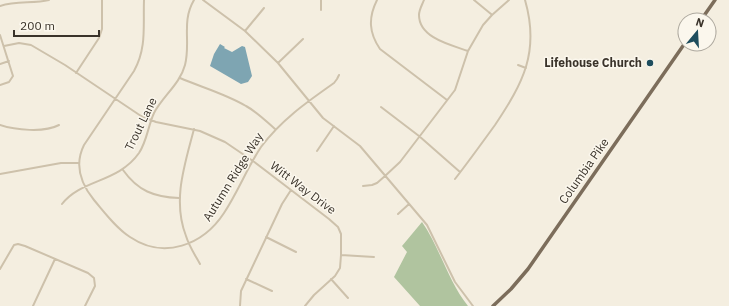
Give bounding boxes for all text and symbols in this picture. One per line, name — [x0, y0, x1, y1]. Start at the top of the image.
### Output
scale bar — [14, 12, 99, 38]
north arrow — [677, 12, 717, 52]
text: N — [694, 15, 706, 30]
text: 200 m — [20, 18, 55, 33]
place label: Lifehouse Church — [544, 55, 642, 70]
marker: Lifehouse Church — [645, 58, 655, 68]
street label: Trout Lane — [121, 94, 160, 153]
street label: Autumn Ridge Way — [199, 130, 266, 224]
street label: Columbia Pike — [555, 135, 612, 207]
street label: Witt Way Drive — [267, 158, 339, 217]

